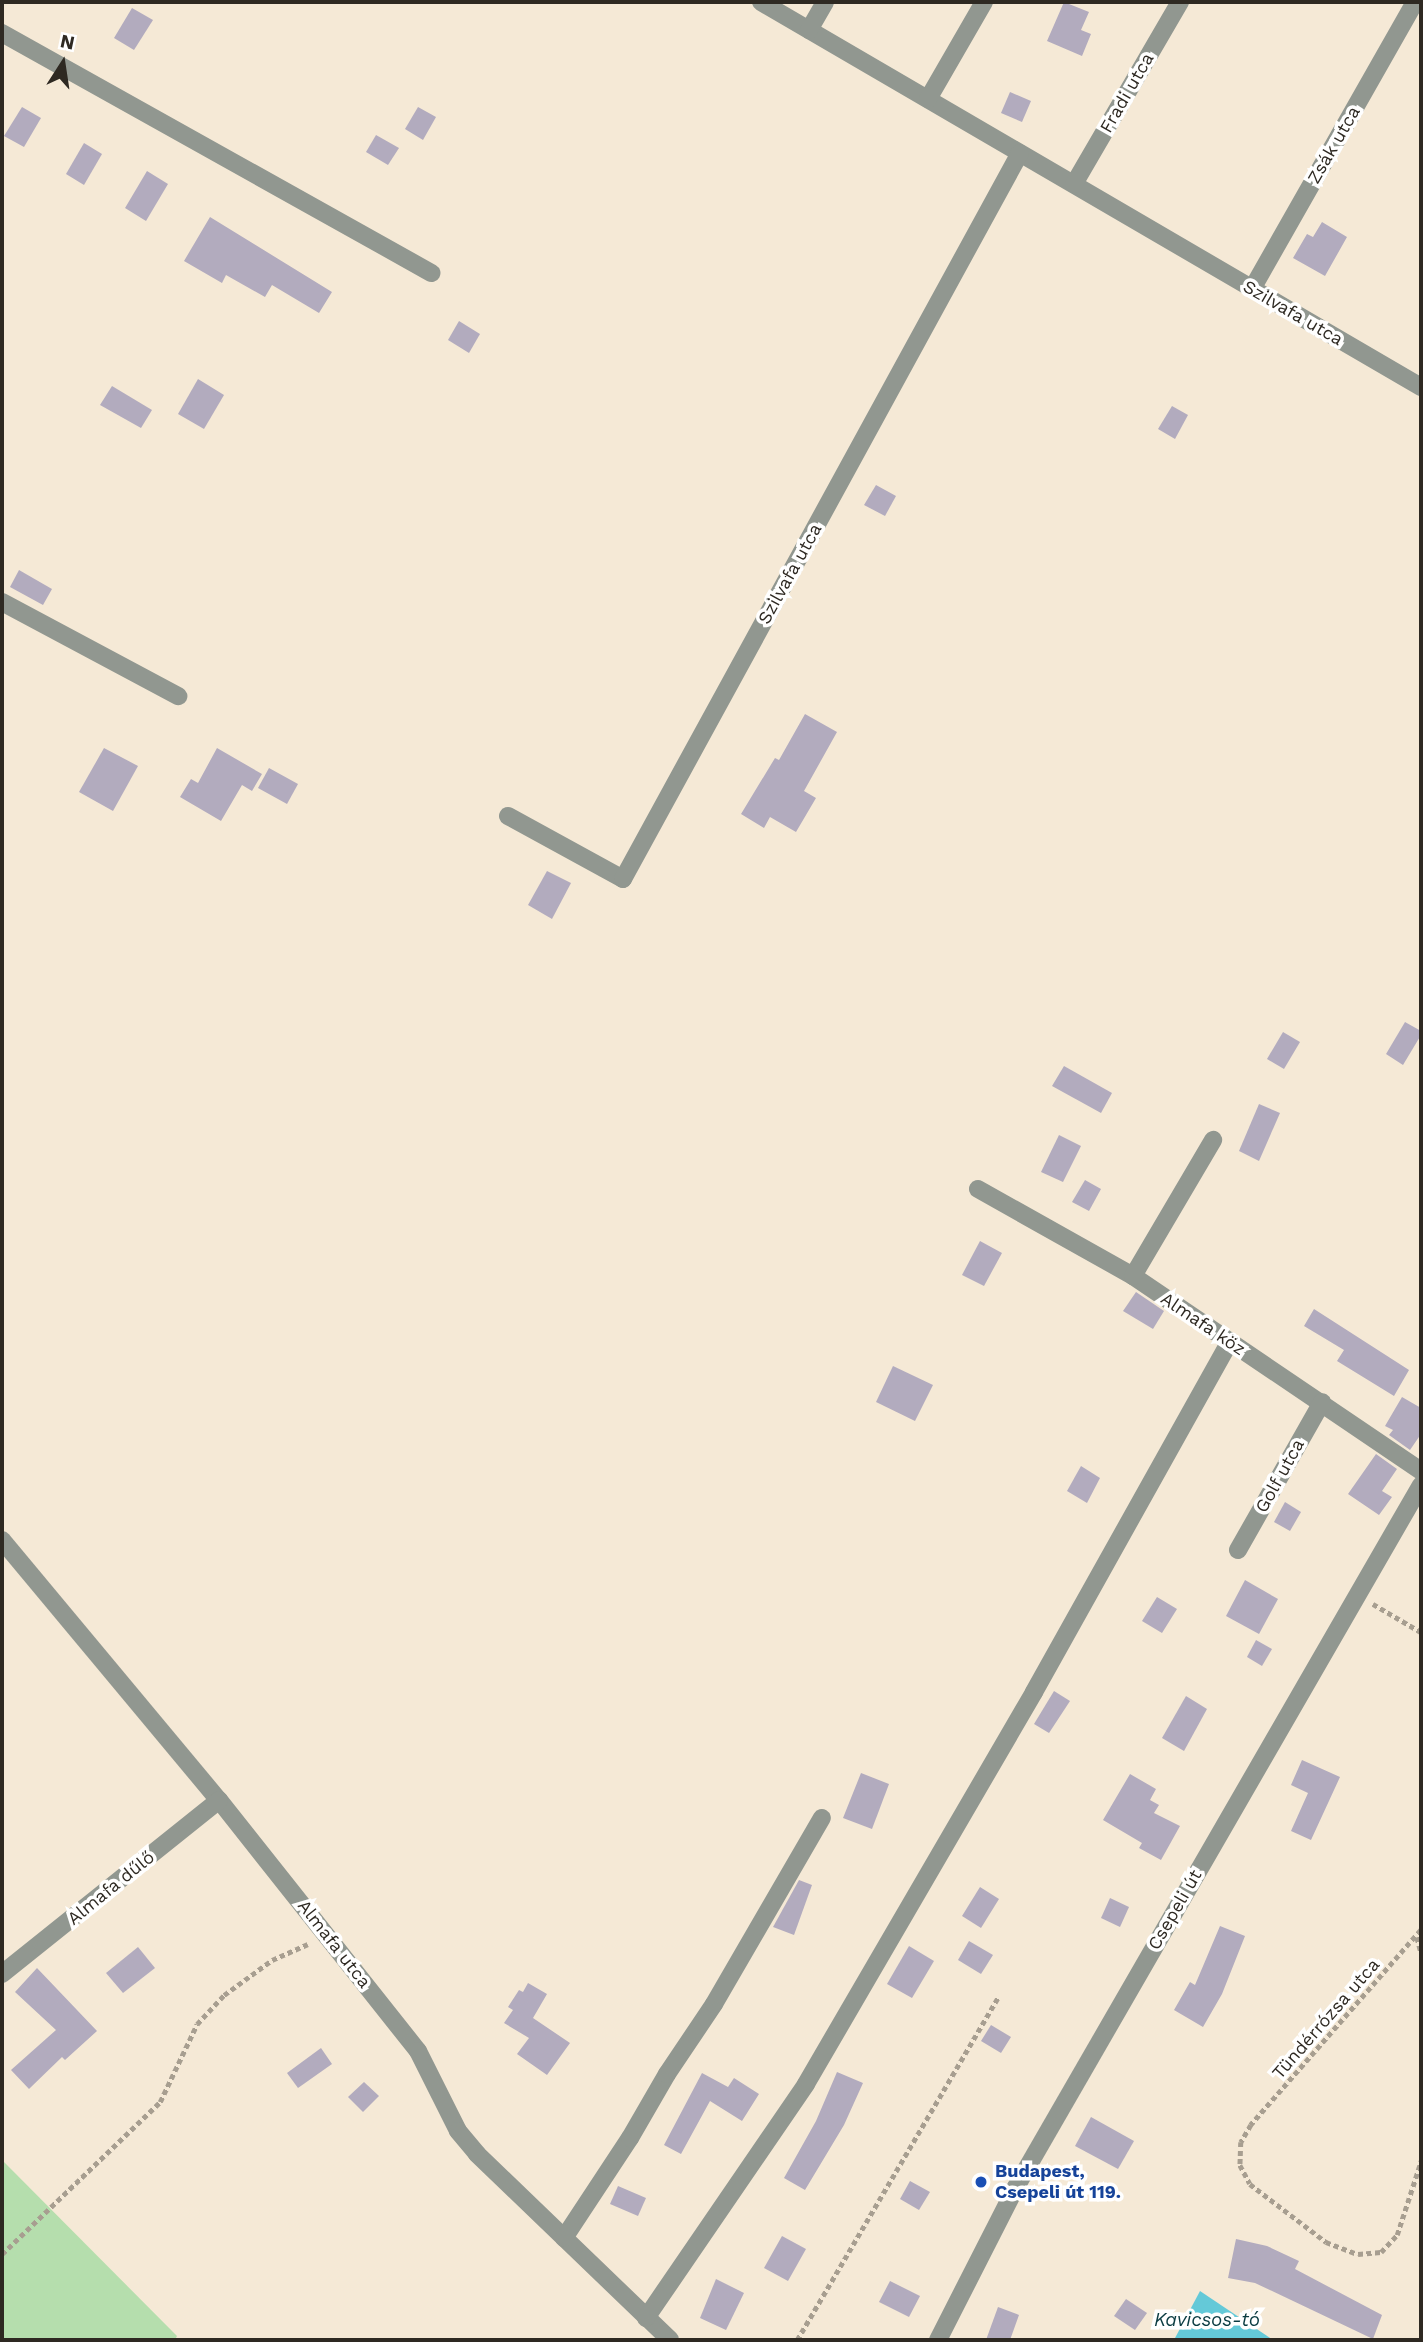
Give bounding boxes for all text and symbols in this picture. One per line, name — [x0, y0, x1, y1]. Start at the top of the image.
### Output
north arrow — [28, 28, 98, 98]
text: N — [58, 29, 77, 55]
street label: Fradi utca — [1095, 49, 1159, 137]
street label: Zsák utca — [1303, 102, 1365, 188]
street label: Szilvafa utca — [1239, 276, 1347, 350]
street label: Szilvafa utca — [753, 520, 827, 628]
street label: Almafa köz — [1156, 1288, 1250, 1360]
street label: Golf utca — [1251, 1435, 1309, 1517]
street label: Almafa dűlő — [63, 1846, 159, 1930]
street label: Csepeli út — [1143, 1866, 1207, 1954]
street label: Almafa utca — [293, 1895, 375, 1993]
street label: Tündérrózsa utca — [1268, 1954, 1384, 2084]
place label: Budapest, Csepeli út 119. — [995, 2161, 1121, 2204]
marker: Budapest, Csepeli út 119. — [973, 2174, 989, 2190]
water label: Kavicsos-tó — [1154, 2309, 1260, 2331]

